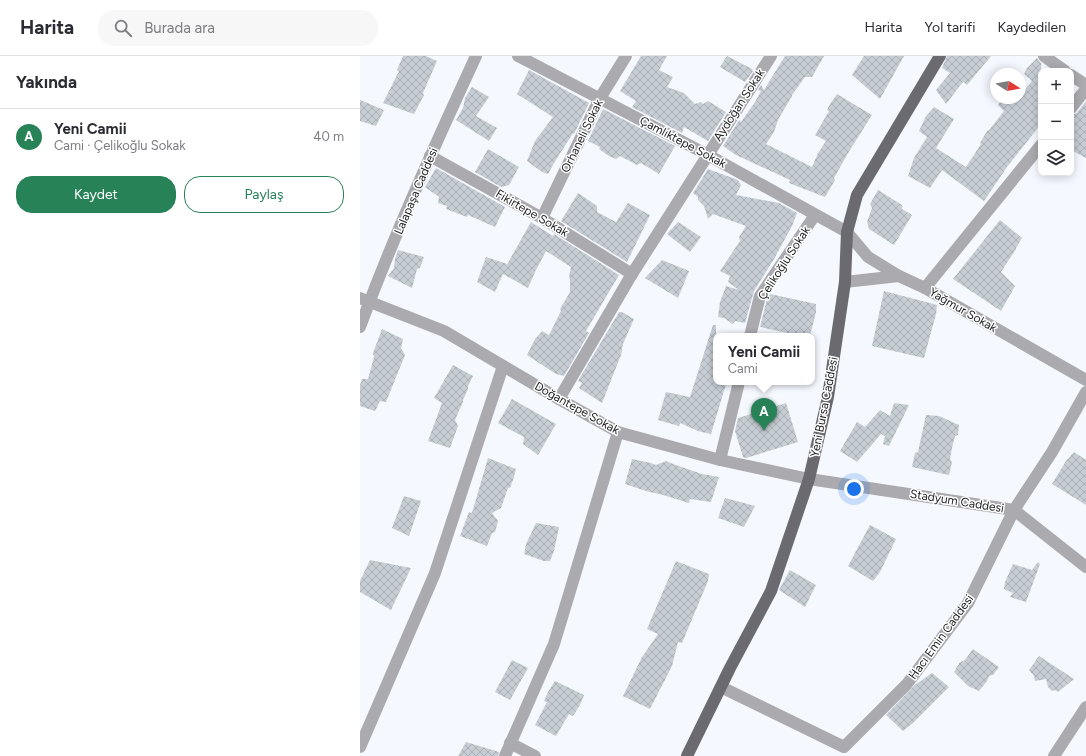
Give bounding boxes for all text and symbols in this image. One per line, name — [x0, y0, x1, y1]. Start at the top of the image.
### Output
search box — [98, 10, 378, 46]
text: Harita — [20, 16, 74, 39]
icon: search — [112, 17, 134, 39]
text: Burada ara — [144, 19, 215, 37]
text: Harita — [864, 19, 902, 36]
text: Yol tarifi — [924, 19, 976, 36]
text: Kaydedilen — [998, 19, 1066, 36]
street label: Aydoğan Sokak — [711, 66, 768, 144]
north arrow — [990, 68, 1026, 104]
map controls — [1038, 68, 1074, 176]
button: + — [1038, 68, 1074, 104]
text: Yakında — [16, 72, 77, 92]
street label: Orhaneli Sokak — [558, 97, 606, 175]
button: − — [1038, 104, 1074, 140]
street label: Çamlıktepe Sokak — [637, 113, 729, 171]
text: Yeni Camii — [54, 120, 127, 138]
text: A — [24, 129, 34, 144]
text: 40 m — [313, 129, 344, 144]
text: Cami · Çelikoğlu Sokak — [54, 138, 185, 153]
button: layers — [1038, 140, 1074, 176]
street label: Lalapaşa Caddesi — [391, 146, 441, 236]
button: Kaydet — [16, 176, 176, 213]
button: Paylaş — [184, 176, 344, 213]
street label: Fikirtepe Sokak — [493, 187, 571, 240]
street label: Çelikoğlu Sokak — [755, 224, 813, 302]
street label: Yağmur Sokak — [927, 285, 999, 335]
popup — [713, 333, 815, 385]
text: Yeni Camii — [728, 343, 800, 361]
street label: Yeni Bursa Caddesi — [807, 356, 841, 458]
text: Cami — [728, 361, 758, 376]
street label: Doğantepe Sokak — [532, 379, 622, 437]
pin: A — [751, 398, 777, 431]
your location — [844, 479, 864, 499]
street label: Stadyum Caddesi — [909, 487, 1005, 515]
street label: Hacı Emin Caddesi — [906, 592, 976, 682]

